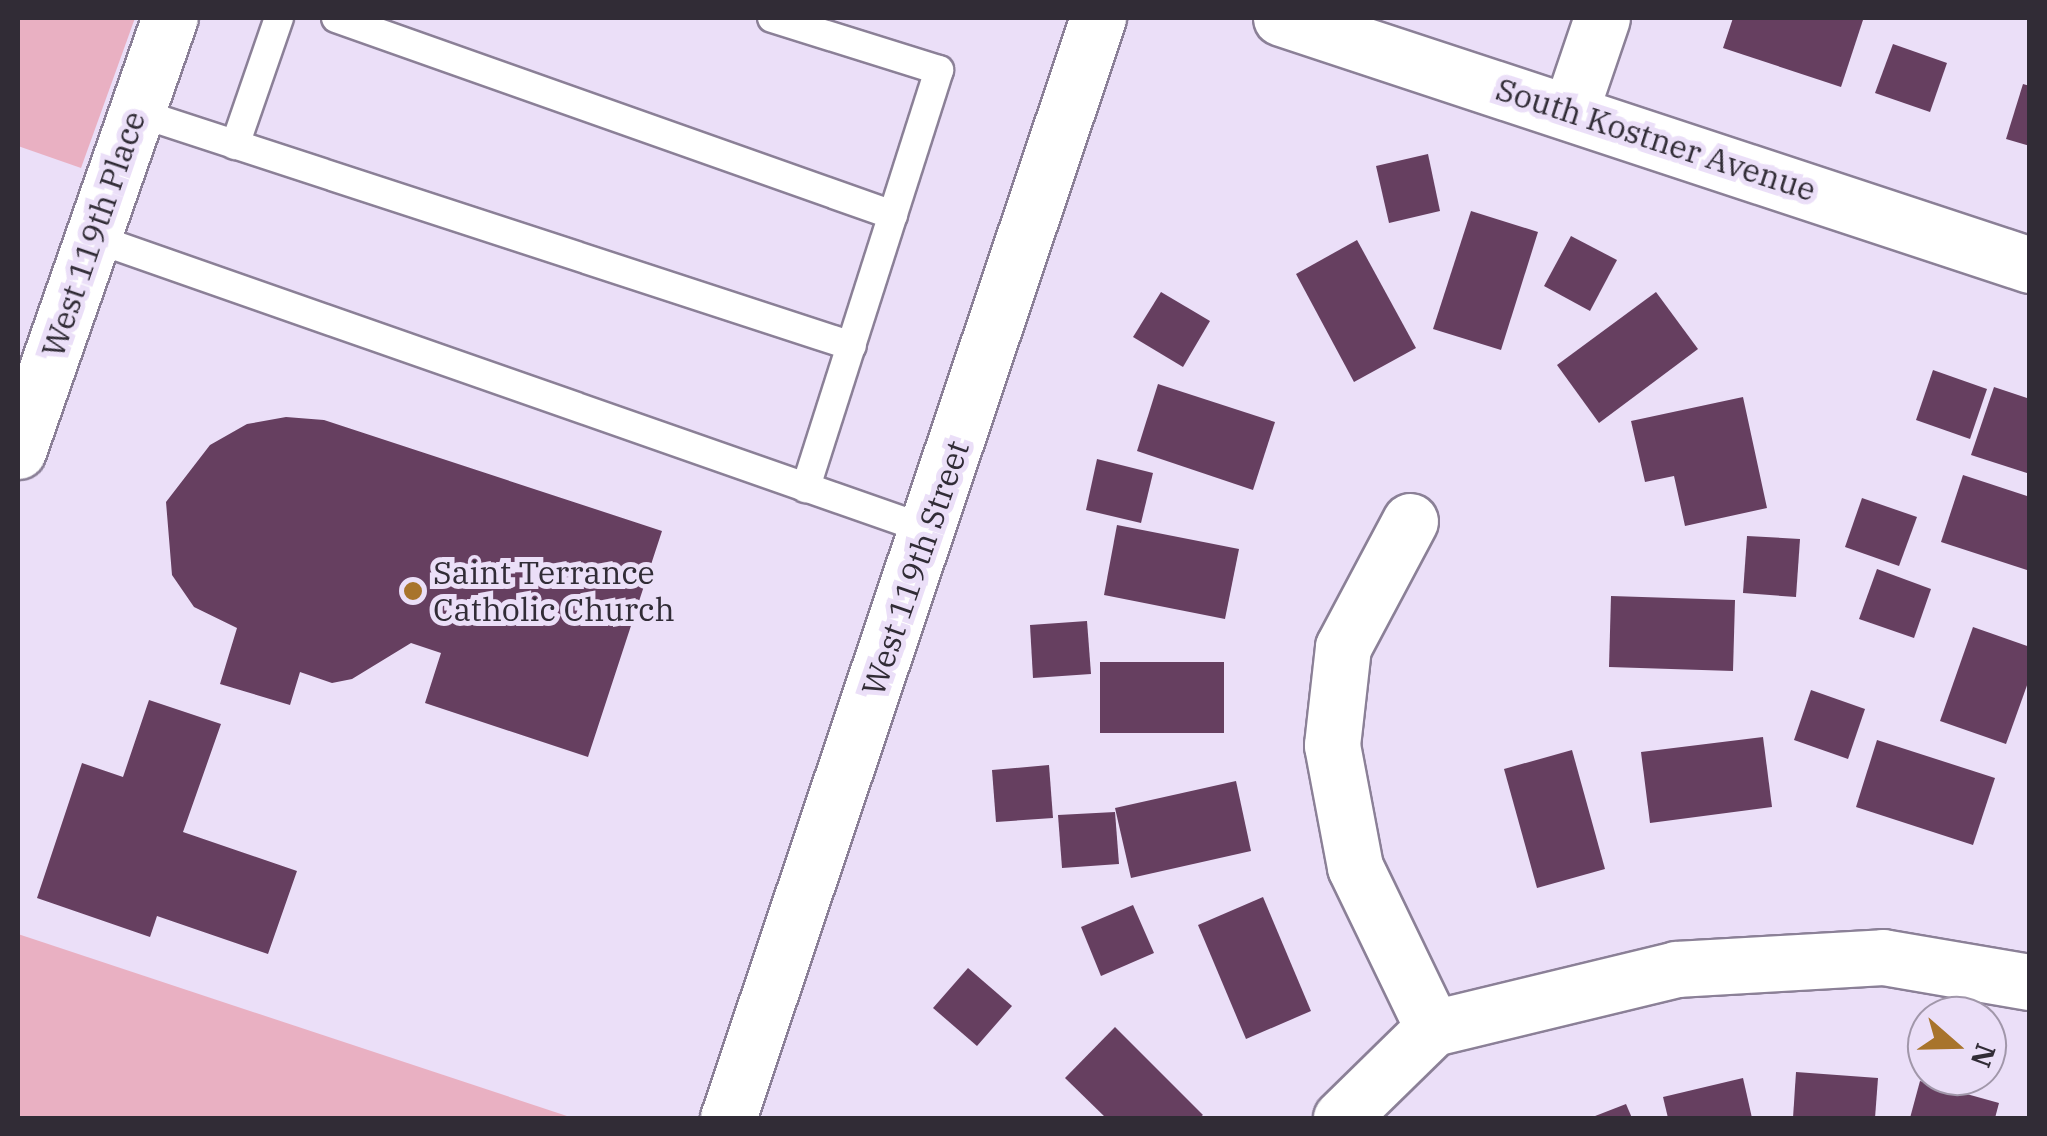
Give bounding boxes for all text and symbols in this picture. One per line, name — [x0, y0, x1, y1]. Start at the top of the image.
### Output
street label: South Kostner Avenue — [1491, 69, 1821, 209]
street label: West 119th Place — [33, 106, 153, 362]
street label: West 119th Street — [853, 436, 977, 700]
place label: Saint Terrance Catholic Church — [433, 554, 675, 629]
marker: Saint Terrance Catholic Church — [402, 580, 424, 602]
north arrow — [1907, 996, 2007, 1096]
text: N — [1963, 1039, 2005, 1072]

